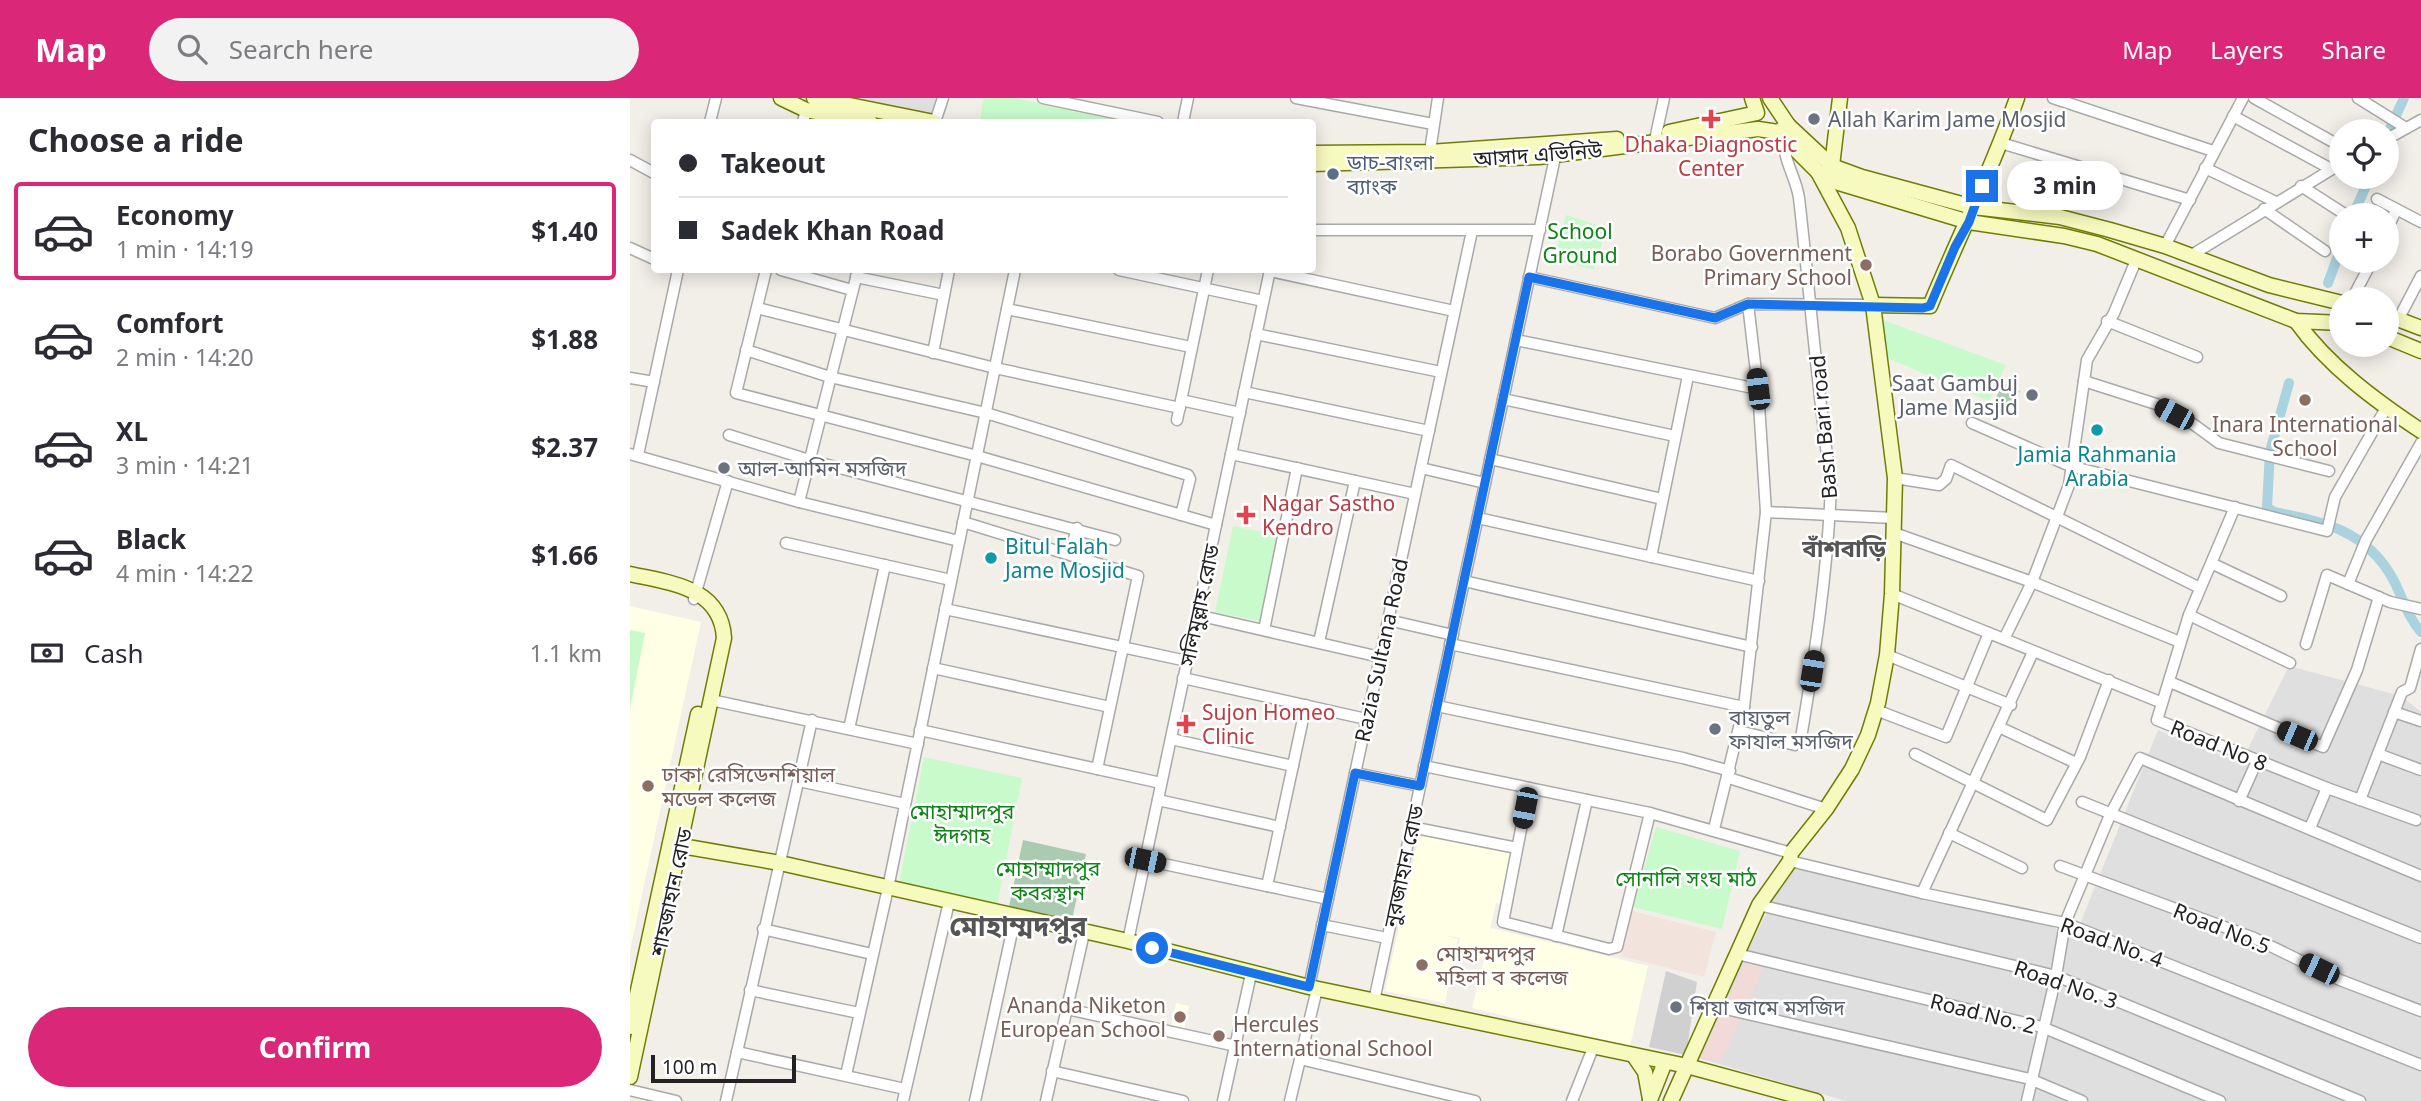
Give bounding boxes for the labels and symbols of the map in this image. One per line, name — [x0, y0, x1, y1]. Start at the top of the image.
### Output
place label: Allah Karim Jame Mosjid — [1828, 105, 2066, 133]
marker: Dhaka Diagnostic Center — [1701, 109, 1721, 129]
marker: Allah Karim Jame Mosjid — [1806, 111, 1822, 127]
place label: Dhaka Diagnostic Center — [1625, 130, 1797, 182]
street label: আসাদ এভিনিউ — [1472, 135, 1604, 173]
place label: ডাচ-বাংলা ব্যাংক — [1346, 148, 1434, 200]
callout: 3 min — [2006, 162, 2122, 210]
marker: ডাচ-বাংলা ব্যাংক — [1325, 166, 1341, 182]
route end — [1966, 170, 1998, 202]
park label: School Ground — [1542, 217, 1618, 269]
place label: Borabo Government Primary School — [1651, 239, 1852, 291]
marker: Borabo Government Primary School — [1858, 257, 1874, 273]
street label: Bash Bari road — [1803, 354, 1843, 500]
car — [1746, 367, 1771, 411]
place label: Saat Gambuj Jame Masjid — [1892, 369, 2018, 421]
marker: Saat Gambuj Jame Masjid — [2024, 387, 2040, 403]
marker: Inara International School — [2297, 392, 2313, 408]
car — [2151, 395, 2198, 433]
place label: Inara International School — [2212, 410, 2398, 462]
marker: Jamia Rahmania Arabia — [2089, 422, 2105, 438]
place label: Jamia Rahmania Arabia — [2015, 440, 2177, 492]
place label: আল-আমিন মসজিদ — [737, 454, 907, 482]
marker: আল-আমিন মসজিদ — [716, 460, 732, 476]
place label: Nagar Sastho Kendro — [1262, 489, 1395, 541]
marker: Nagar Sastho Kendro — [1236, 505, 1256, 525]
district label: বাঁশবাড়ি — [1801, 531, 1886, 564]
place label: Bitul Falah Jame Mosjid — [1003, 532, 1125, 584]
street label: সলিমুল্লাহ রোড — [1172, 541, 1226, 669]
marker: Bitul Falah Jame Mosjid — [983, 550, 999, 566]
street label: Razia Sultana Road — [1348, 555, 1414, 745]
car — [1799, 649, 1826, 693]
place label: Sujon Homeo Clinic — [1202, 698, 1336, 750]
place label: বায়তুল ফাযাল মসজিদ — [1728, 703, 1853, 755]
street label: Road No 8 — [2166, 713, 2272, 777]
marker: Sujon Homeo Clinic — [1176, 714, 1196, 734]
car — [2274, 718, 2321, 754]
marker: বায়তুল ফাযাল মসজিদ — [1707, 721, 1723, 737]
place label: ঢাকা রেসিডেনশিয়াল মডেল কলেজ — [661, 760, 836, 812]
marker: ঢাকা রেসিডেনশিয়াল মডেল কলেজ — [640, 778, 656, 794]
car — [1511, 785, 1540, 831]
park label: মোহাম্মাদপুর ঈদগাহ — [910, 797, 1015, 849]
street label: নুরজাহান রোড — [1376, 801, 1430, 931]
street label: শাহজাহান রোড — [644, 824, 698, 960]
car — [1123, 845, 1168, 875]
park label: মোহাম্মাদপুর কবরস্থান — [996, 854, 1101, 906]
park label: সোনালি সংঘ মাঠ — [1615, 864, 1757, 892]
street label: Road No.5 — [2169, 896, 2275, 960]
district label: মোহাম্মদপুর — [949, 906, 1088, 944]
street label: Road No. 4 — [2057, 910, 2167, 974]
route start — [1136, 932, 1168, 964]
place label: মোহাম্মদপুর মহিলা ব কলেজ — [1435, 939, 1569, 991]
car — [2296, 950, 2343, 988]
street label: Road No. 3 — [2011, 953, 2121, 1015]
marker: মোহাম্মদপুর মহিলা ব কলেজ — [1414, 957, 1430, 973]
street label: Road No. 2 — [1927, 986, 2039, 1040]
place label: Ananda Niketon European School — [1000, 991, 1166, 1043]
place label: শিয়া জামে মসজিদ — [1689, 993, 1845, 1021]
marker: শিয়া জামে মসজিদ — [1668, 999, 1684, 1015]
marker: Ananda Niketon European School — [1172, 1009, 1188, 1025]
place label: Hercules International School — [1233, 1010, 1433, 1062]
marker: Hercules International School — [1211, 1028, 1227, 1044]
scale bar — [651, 1052, 796, 1084]

